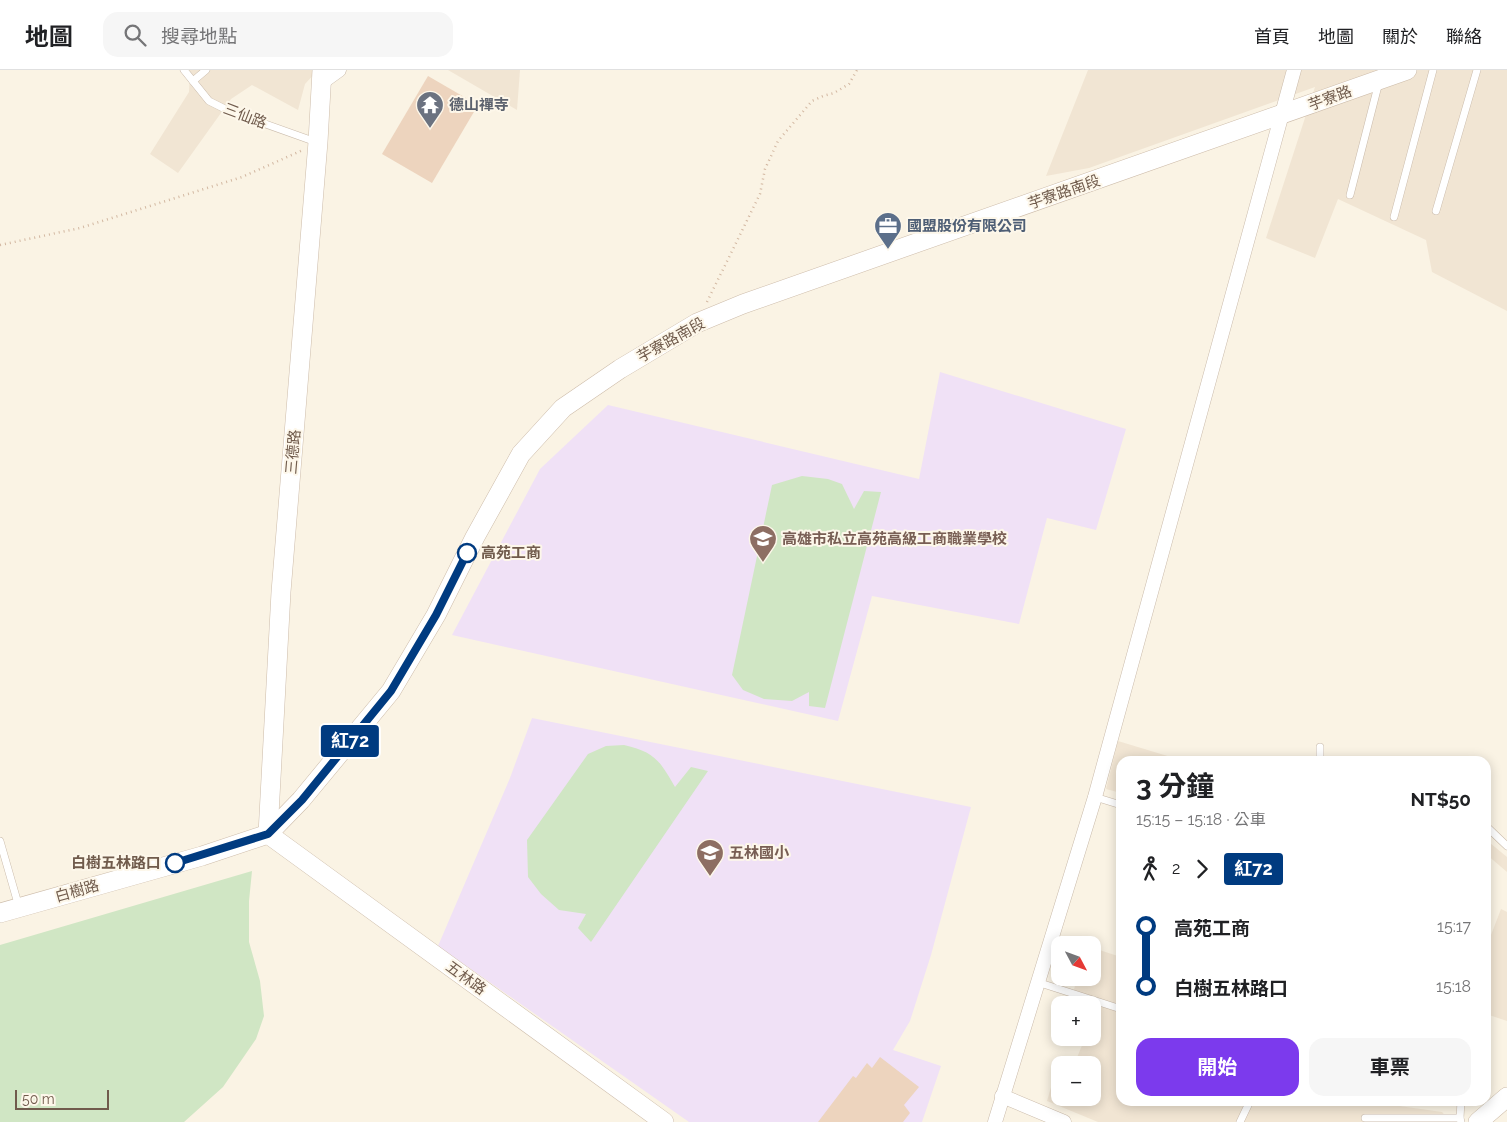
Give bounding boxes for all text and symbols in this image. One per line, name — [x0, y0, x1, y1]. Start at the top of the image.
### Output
search box — [103, 12, 453, 57]
icon: search — [121, 21, 149, 49]
text: 地圖 — [25, 22, 73, 51]
text: 搜尋地點 — [161, 25, 237, 47]
text: 首頁 — [1254, 26, 1290, 47]
text: 地圖 — [1318, 26, 1354, 47]
text: 關於 — [1382, 26, 1418, 47]
text: 聯絡 — [1446, 26, 1482, 47]
street label: 芋寮路 — [1306, 82, 1354, 114]
temple icon: 德山禪寺 — [415, 90, 445, 129]
place label: 德山禪寺 — [449, 96, 509, 114]
street label: 三仙路 — [221, 100, 269, 132]
street label: 芋寮路南段 — [1026, 171, 1102, 213]
office icon: 國盟股份有限公司 — [873, 211, 903, 250]
place label: 國盟股份有限公司 — [907, 217, 1027, 235]
street label: 芋寮路南段 — [634, 314, 708, 366]
street label: 三德路 — [282, 429, 304, 475]
school or university icon: 高雄市私立高苑高級工商職業學校 — [748, 524, 778, 563]
place label: 高雄市私立高苑高級工商職業學校 — [782, 530, 1007, 548]
marker: 高苑工商 — [457, 543, 477, 563]
place label: 高苑工商 — [481, 544, 541, 562]
line badge: 紅72 — [321, 725, 379, 757]
text: 紅72 — [331, 730, 369, 751]
text: 3 分鐘 — [1136, 770, 1214, 803]
text: NT$50 — [1411, 788, 1471, 810]
text: 15:15 – 15:18 · 公車 — [1136, 810, 1266, 829]
school or university icon: 五林國小 — [695, 838, 725, 877]
place label: 五林國小 — [729, 844, 790, 862]
marker: 白樹五林路口 — [165, 853, 185, 873]
place label: 白樹五林路口 — [71, 854, 161, 872]
icon: walk — [1136, 855, 1164, 883]
icon: forward — [1188, 855, 1216, 883]
text: 紅72 — [1234, 858, 1273, 879]
text: 2 — [1172, 859, 1180, 878]
street label: 白樹路 — [53, 876, 101, 906]
text: 高苑工商 — [1174, 917, 1250, 939]
text: 15:17 — [1437, 917, 1471, 936]
north arrow — [1051, 936, 1101, 986]
map controls — [1051, 936, 1101, 1106]
street label: 五林路 — [443, 957, 489, 999]
text: 白樹五林路口 — [1174, 977, 1288, 999]
text: 15:18 — [1436, 977, 1471, 996]
button: + — [1051, 996, 1101, 1046]
button: 開始 — [1136, 1038, 1299, 1096]
button: 車票 — [1309, 1038, 1471, 1096]
button: − — [1051, 1056, 1101, 1106]
scale bar — [15, 1087, 109, 1110]
text: 50 m — [22, 1091, 55, 1107]

